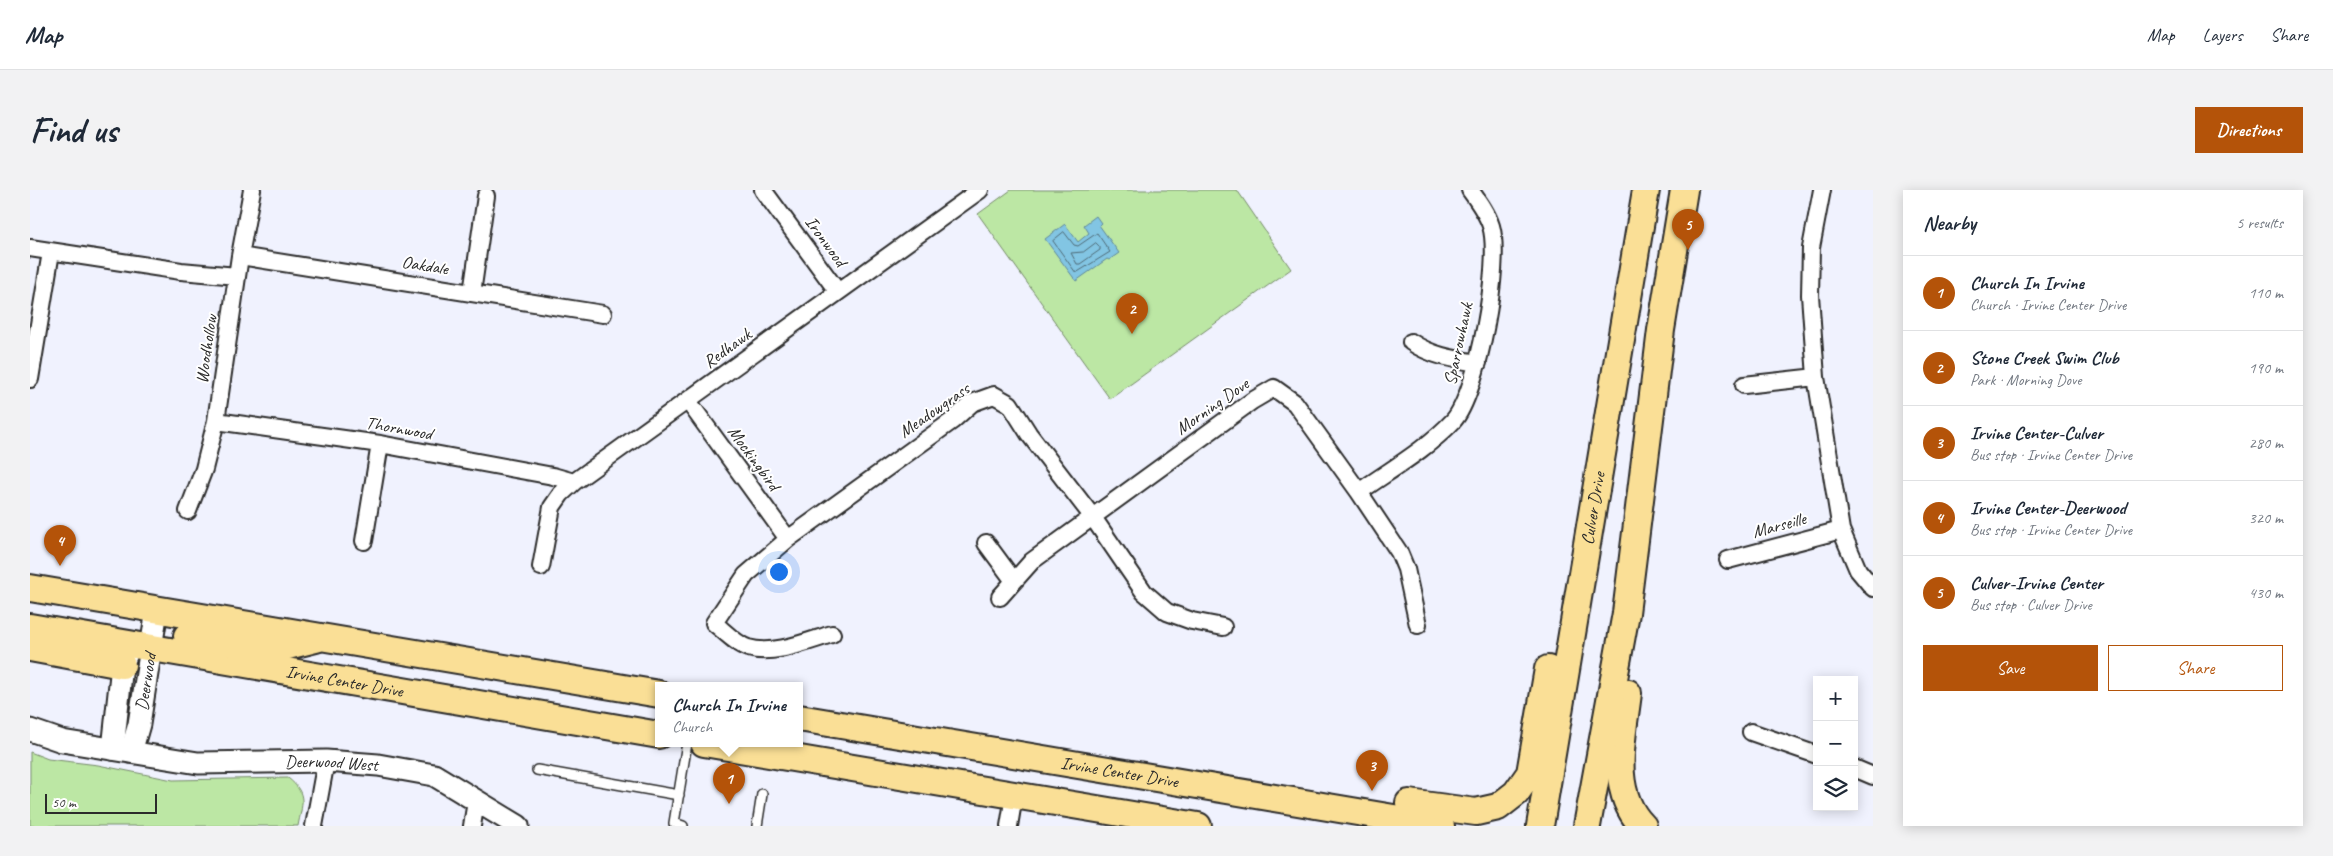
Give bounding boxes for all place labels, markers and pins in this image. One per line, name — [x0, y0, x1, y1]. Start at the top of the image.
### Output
pin: 5 — [1672, 209, 1704, 250]
pin: 2 — [1116, 293, 1148, 334]
pin: 4 — [44, 525, 76, 566]
pin: 3 — [1356, 750, 1388, 791]
pin: 1 — [713, 763, 745, 804]

